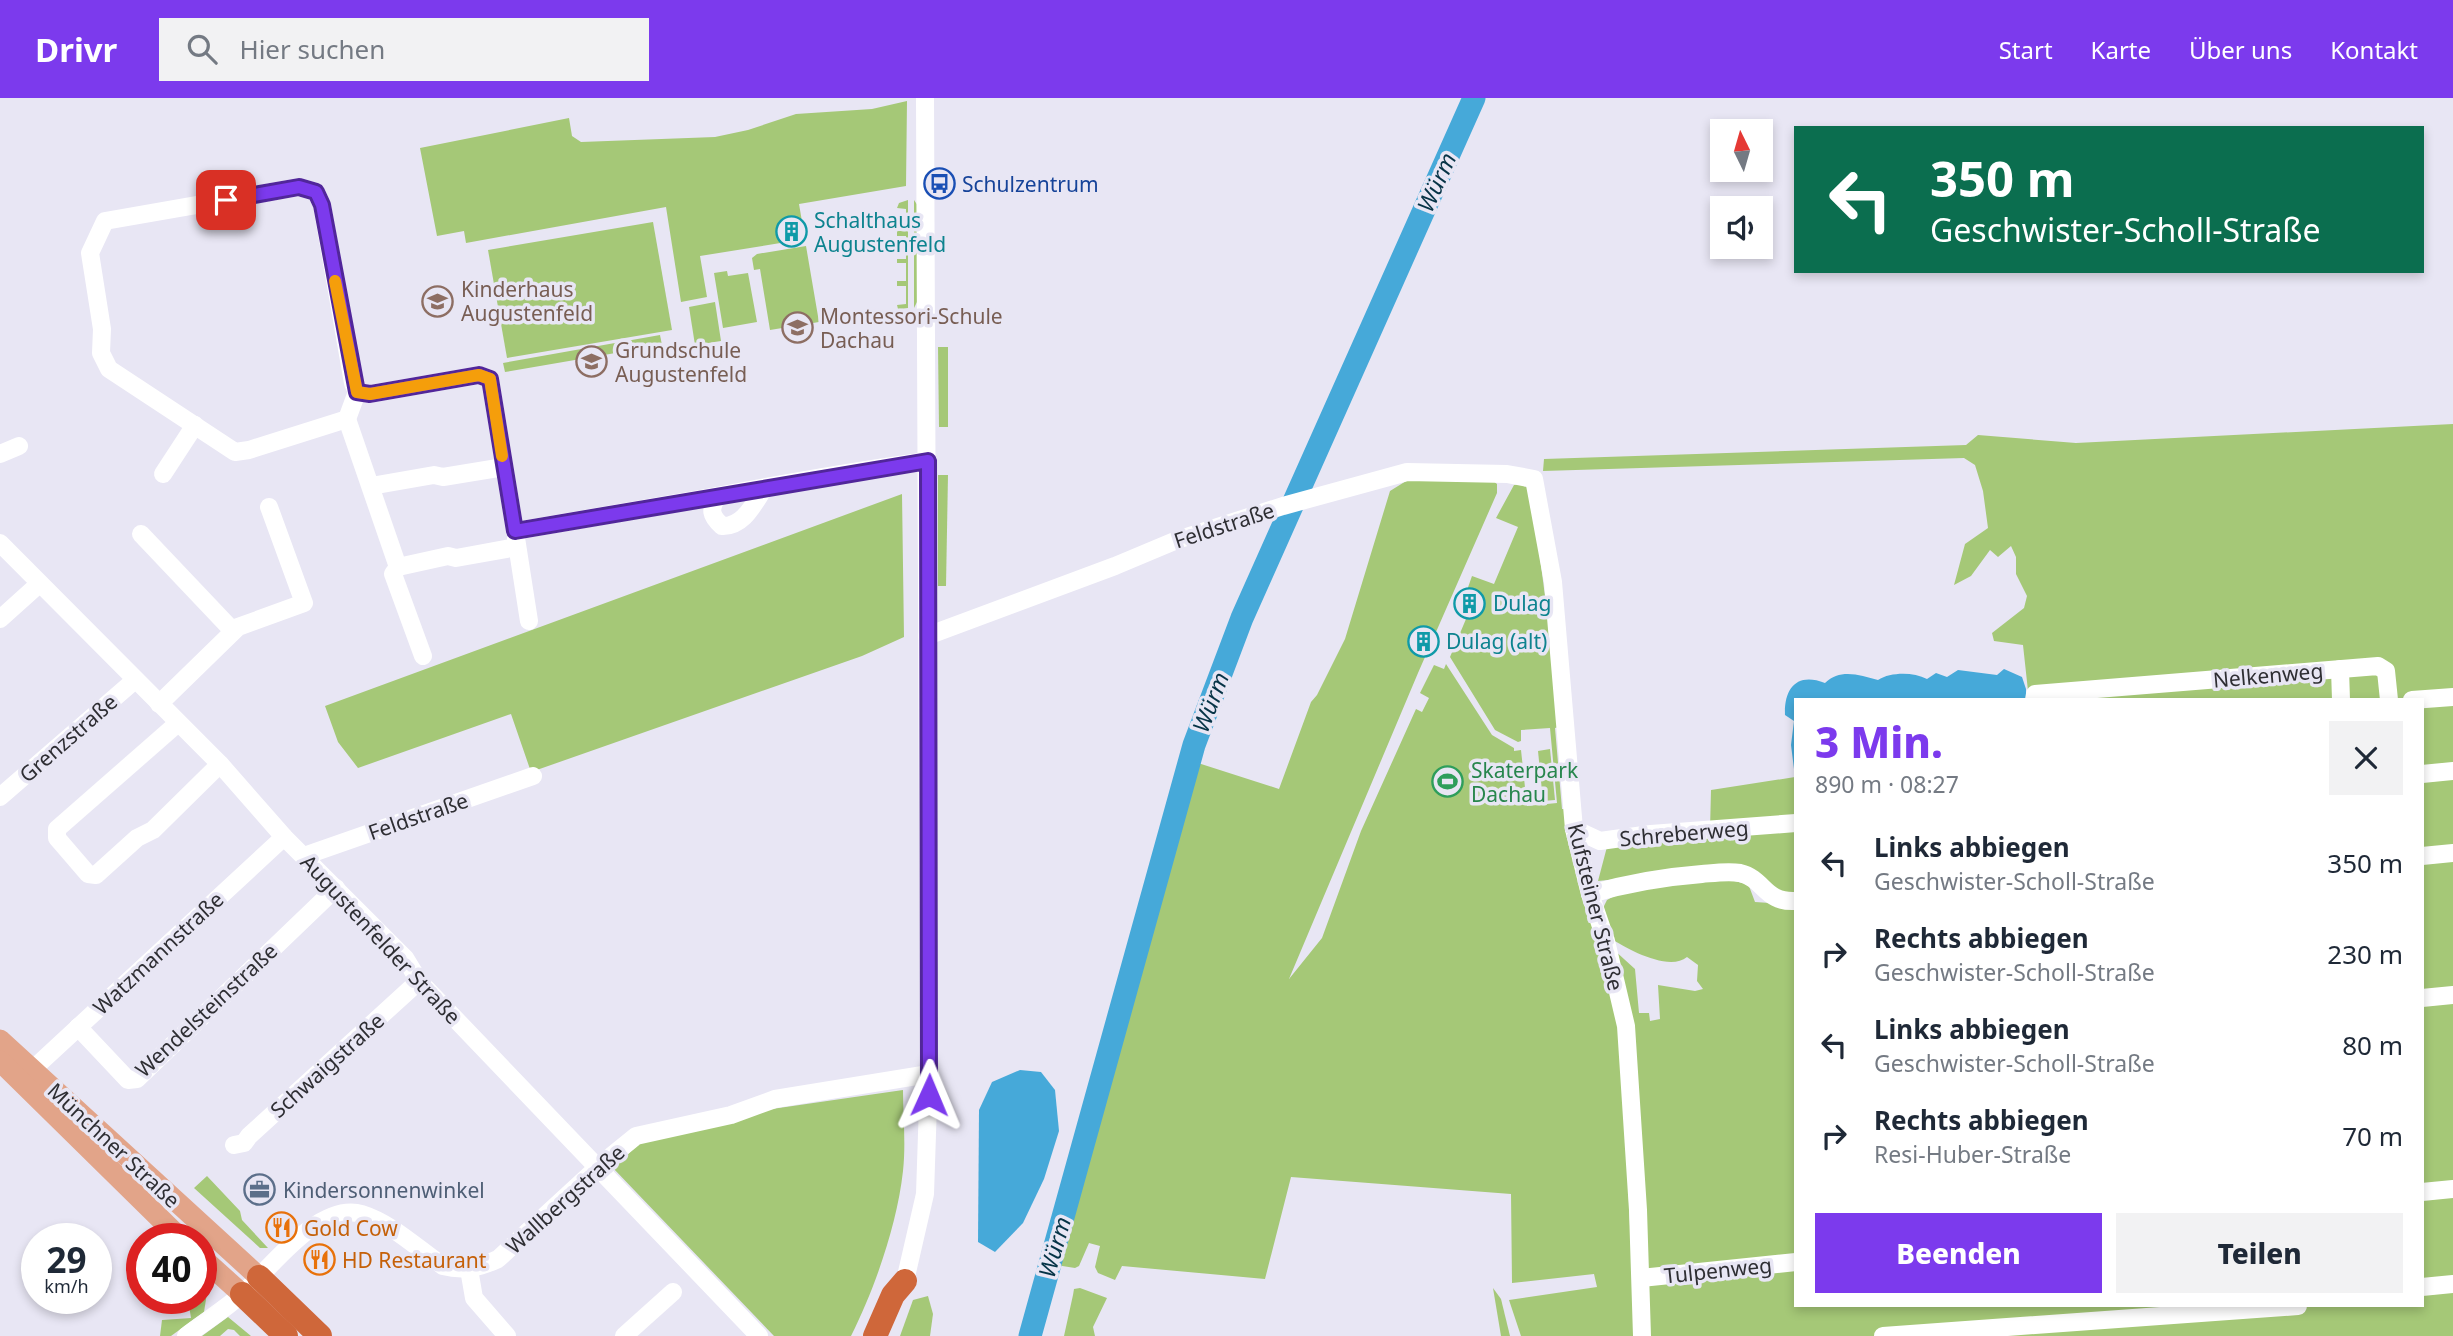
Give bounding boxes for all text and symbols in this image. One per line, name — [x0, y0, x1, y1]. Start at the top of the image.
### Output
search box — [159, 18, 649, 81]
text: Drivr — [35, 27, 117, 72]
icon: search — [183, 30, 221, 68]
text: Hier suchen — [239, 31, 385, 67]
text: Start — [1999, 33, 2053, 66]
text: Karte — [2091, 33, 2151, 66]
text: Über uns — [2189, 33, 2292, 66]
text: Kontakt — [2330, 33, 2418, 66]
north arrow — [1710, 119, 1773, 182]
map controls — [1710, 119, 1773, 259]
text: 350 m — [1930, 145, 2075, 211]
water label: Würm — [1409, 147, 1463, 217]
icon: left — [1815, 154, 1906, 245]
bus stop icon: Schulzentrum — [922, 167, 956, 201]
pin — [196, 170, 256, 230]
place label: Schulzentrum — [962, 170, 1099, 198]
icon: arrive — [207, 181, 245, 219]
button: sound — [1710, 196, 1773, 259]
place label: Schalthaus Augustenfeld — [814, 206, 946, 258]
text: Geschwister-Scholl-Straße — [1930, 208, 2320, 251]
building icon: Schalthaus Augustenfeld — [774, 215, 808, 249]
place label: Kinderhaus Augustenfeld — [461, 275, 593, 327]
school or university icon: Kinderhaus Augustenfeld — [421, 284, 455, 318]
place label: Montessori-Schule Dachau — [820, 302, 1003, 354]
school or university icon: Montessori-Schule Dachau — [780, 311, 814, 345]
place label: Grundschule Augustenfeld — [615, 336, 747, 388]
school or university icon: Grundschule Augustenfeld — [575, 345, 609, 379]
street label: Feldstraße — [1170, 496, 1278, 554]
building icon: Dulag — [1453, 586, 1487, 620]
place label: Dulag — [1493, 589, 1551, 617]
building icon: Dulag (alt) — [1406, 624, 1440, 658]
place label: Dulag (alt) — [1446, 627, 1547, 655]
street label: Nelkenweg — [2212, 656, 2324, 694]
water label: Würm — [1184, 667, 1236, 737]
street label: Grenzstraße — [13, 688, 123, 788]
text: 3 Min. — [1815, 713, 1943, 770]
button: close — [2329, 721, 2403, 795]
place label: Skaterpark Dachau — [1471, 756, 1579, 808]
sports icon: Skaterpark Dachau — [1431, 765, 1465, 799]
text: 890 m · 08:27 — [1815, 768, 1959, 800]
street label: Feldstraße — [364, 786, 472, 846]
street label: Schreberweg — [1618, 813, 1750, 853]
street label: Kufsteiner Straße — [1562, 821, 1630, 993]
text: Links abbiegen — [1874, 829, 2070, 865]
icon: left — [1815, 844, 1853, 882]
text: 350 m — [2327, 845, 2403, 881]
street label: Augustenfelder Straße — [295, 848, 467, 1030]
text: Geschwister-Scholl-Straße — [1874, 865, 2155, 897]
street label: Watzmannstraße — [87, 885, 229, 1021]
text: Rechts abbiegen — [1874, 920, 2089, 956]
icon: right — [1815, 935, 1853, 973]
text: 230 m — [2327, 936, 2403, 972]
street label: Wendelsteinstraße — [129, 937, 283, 1083]
text: Geschwister-Scholl-Straße — [1874, 956, 2155, 988]
street label: Schwaigstraße — [264, 1006, 390, 1124]
text: Links abbiegen — [1874, 1011, 2070, 1047]
icon: left — [1815, 1026, 1853, 1064]
text: 80 m — [2342, 1027, 2403, 1063]
text: Geschwister-Scholl-Straße — [1874, 1047, 2155, 1079]
position arrow — [892, 1058, 966, 1132]
street label: Münchner Straße — [42, 1076, 186, 1214]
text: Rechts abbiegen — [1874, 1102, 2089, 1138]
icon: right — [1815, 1117, 1853, 1155]
text: 70 m — [2342, 1118, 2403, 1154]
street label: Wallbergstraße — [500, 1138, 630, 1260]
text: Resi-Huber-Straße — [1874, 1138, 2071, 1170]
office icon: Kindersonnenwinkel — [243, 1173, 277, 1207]
place label: Kindersonnenwinkel — [283, 1176, 485, 1204]
restaurant icon: Gold Cow — [264, 1211, 298, 1245]
water label: Würm — [1030, 1213, 1078, 1281]
button: Beenden — [1815, 1213, 2102, 1293]
button: Teilen — [2116, 1213, 2403, 1293]
place label: Gold Cow — [304, 1214, 398, 1242]
speed limit sign: 40 — [126, 1223, 217, 1314]
text: 29 — [46, 1236, 87, 1283]
restaurant icon: HD Restaurant — [302, 1243, 336, 1277]
place label: HD Restaurant — [342, 1246, 487, 1274]
street label: Tulpenweg — [1663, 1250, 1773, 1290]
text: km/h — [44, 1274, 89, 1298]

